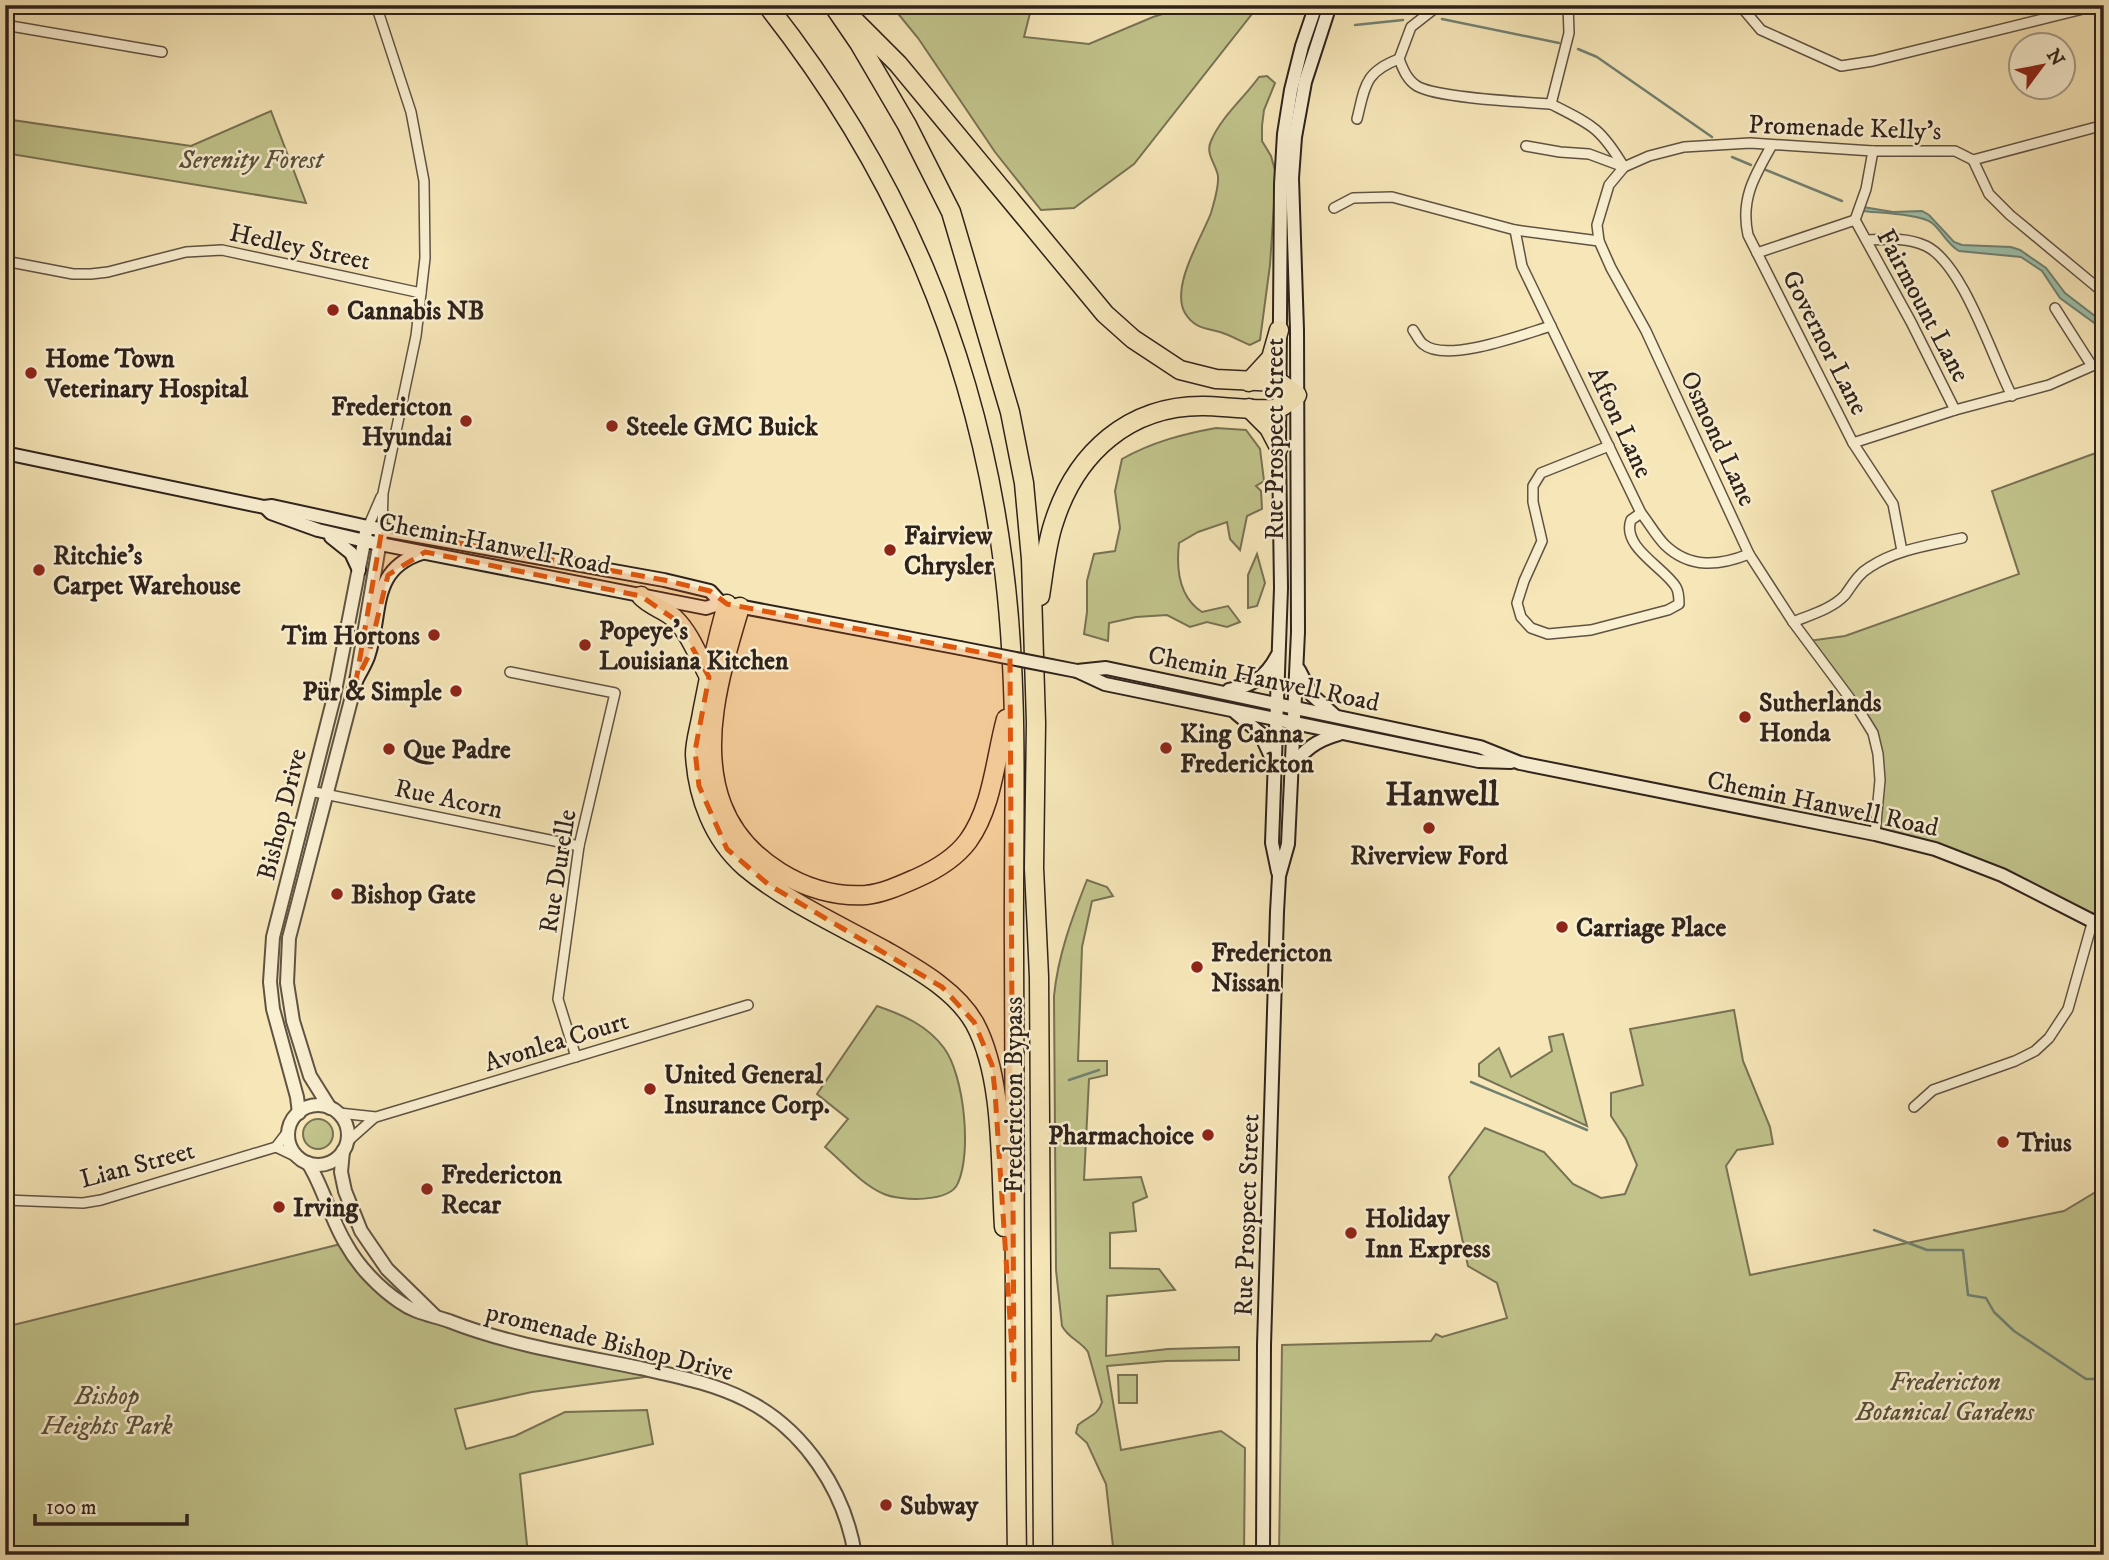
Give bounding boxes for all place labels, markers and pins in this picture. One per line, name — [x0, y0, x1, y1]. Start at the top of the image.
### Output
place label: Cannabis NB — [347, 295, 484, 328]
marker: Cannabis NB — [325, 302, 341, 318]
place label: Home Town Veterinary Hospital — [44, 343, 249, 406]
marker: Home Town Veterinary Hospital — [23, 365, 39, 381]
place label: Fredericton Hyundai — [331, 391, 452, 454]
place label: Steele GMC Buick — [626, 411, 819, 444]
marker: Fredericton Hyundai — [458, 413, 474, 429]
marker: Steele GMC Buick — [604, 418, 620, 434]
place label: Fairview Chrysler — [904, 520, 994, 583]
place label: Ritchie's Carpet Warehouse — [53, 540, 241, 603]
marker: Fairview Chrysler — [882, 542, 898, 558]
marker: Ritchie's Carpet Warehouse — [31, 562, 47, 578]
place label: Popeye’s Louisiana Kitchen — [599, 615, 789, 678]
place label: Tim Hortons — [281, 620, 420, 653]
marker: Tim Hortons — [426, 627, 442, 643]
marker: Popeye’s Louisiana Kitchen — [577, 637, 593, 653]
place label: Pür & Simple — [302, 676, 442, 709]
marker: Pür & Simple — [448, 683, 464, 699]
place label: Sutherlands Honda — [1759, 687, 1882, 750]
marker: Sutherlands Honda — [1737, 709, 1753, 725]
place label: King Canna Frederickton — [1180, 718, 1314, 781]
place label: Que Padre — [403, 734, 511, 767]
marker: King Canna Frederickton — [1158, 740, 1174, 756]
marker: Que Padre — [381, 741, 397, 757]
marker: Riverview Ford — [1421, 820, 1437, 836]
place label: Riverview Ford — [1350, 840, 1509, 873]
place label: Bishop Gate — [351, 879, 476, 912]
marker: Bishop Gate — [329, 886, 345, 902]
place label: Carriage Place — [1576, 912, 1726, 945]
marker: Carriage Place — [1554, 919, 1570, 935]
place label: Fredericton Nissan — [1211, 937, 1332, 1000]
marker: Fredericton Nissan — [1189, 959, 1205, 975]
place label: United General Insurance Corp. — [664, 1059, 830, 1122]
marker: United General Insurance Corp. — [642, 1081, 658, 1097]
place label: Pharmachoice — [1048, 1120, 1194, 1153]
marker: Pharmachoice — [1200, 1127, 1216, 1143]
place label: Trius — [2016, 1127, 2072, 1160]
marker: Trius — [1995, 1134, 2011, 1150]
place label: Fredericton Recar — [441, 1159, 562, 1222]
marker: Fredericton Recar — [419, 1181, 435, 1197]
place label: Irving — [293, 1192, 359, 1225]
marker: Irving — [271, 1199, 287, 1215]
place label: Holiday Inn Express — [1365, 1203, 1491, 1266]
marker: Holiday Inn Express — [1343, 1225, 1359, 1241]
place label: Subway — [900, 1490, 979, 1523]
marker: Subway — [878, 1497, 894, 1513]

